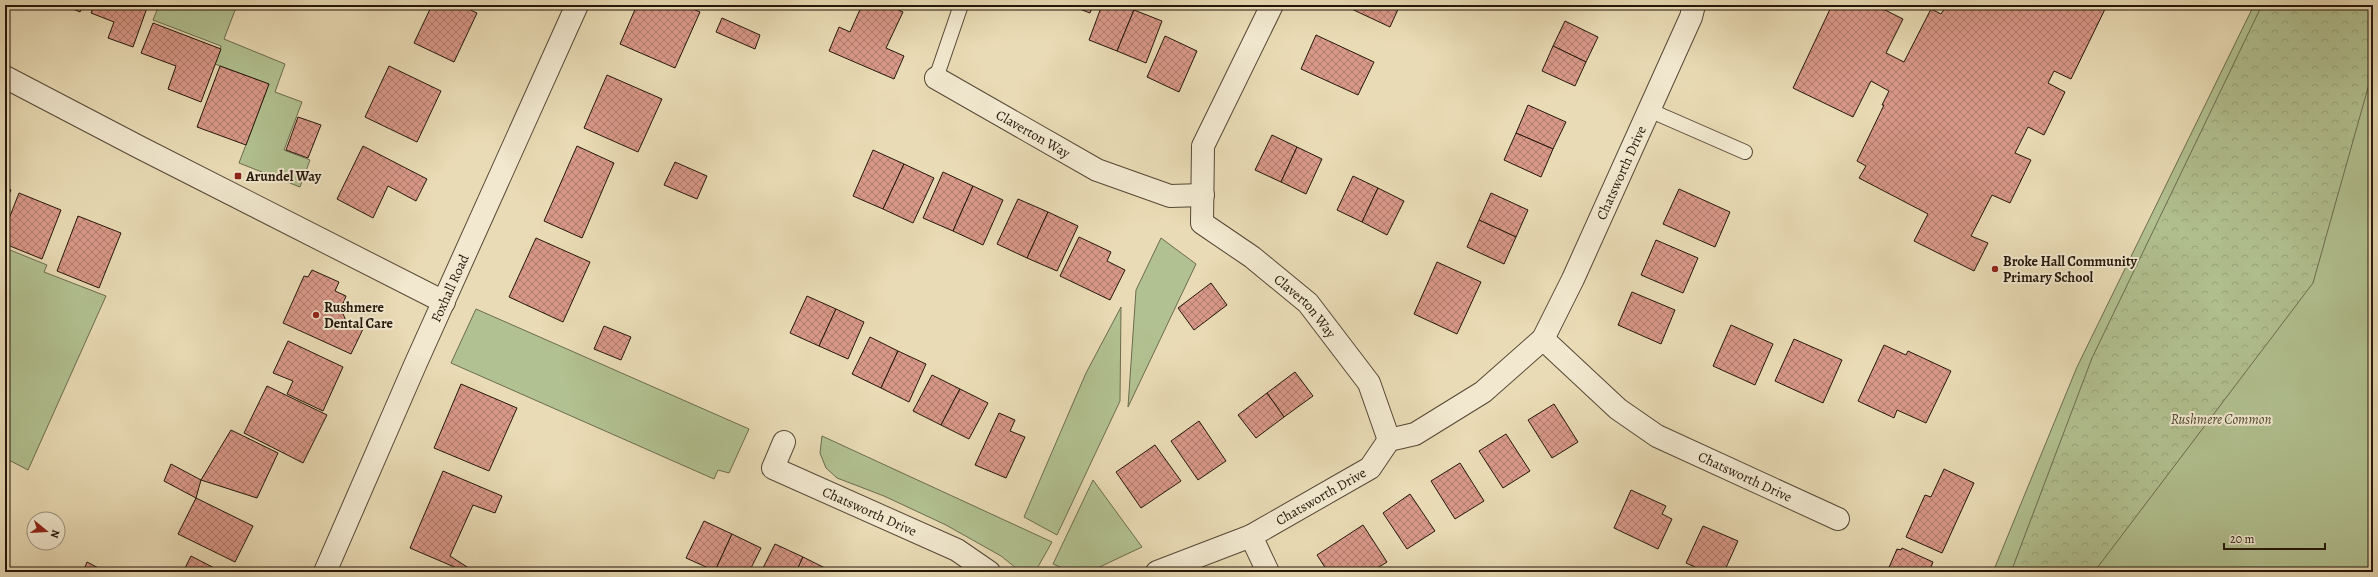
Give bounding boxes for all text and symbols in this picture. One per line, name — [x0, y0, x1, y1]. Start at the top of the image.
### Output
street label: Claverton Way — [993, 105, 1074, 163]
street label: Chatsworth Drive — [1591, 122, 1650, 223]
place label: Arundel Way — [245, 167, 322, 186]
marker: Arundel Way — [233, 171, 243, 181]
street label: Foxhall Road — [426, 251, 473, 325]
place label: Broke Hall Community Primary School — [2003, 252, 2138, 287]
marker: Broke Hall Community Primary School — [1990, 264, 2000, 274]
street label: Claverton Way — [1270, 269, 1341, 342]
place label: Rushmere Dental Care — [324, 298, 394, 333]
marker: Rushmere Dental Care — [311, 310, 321, 320]
park label: Rushmere Common — [2171, 410, 2271, 429]
street label: Chatsworth Drive — [1695, 447, 1795, 506]
street label: Chatsworth Drive — [1272, 463, 1369, 530]
street label: Chatsworth Drive — [819, 482, 920, 540]
north arrow — [26, 511, 66, 551]
scale bar — [2224, 525, 2325, 551]
text: N — [47, 528, 63, 540]
text: 20 m — [2230, 531, 2254, 547]

